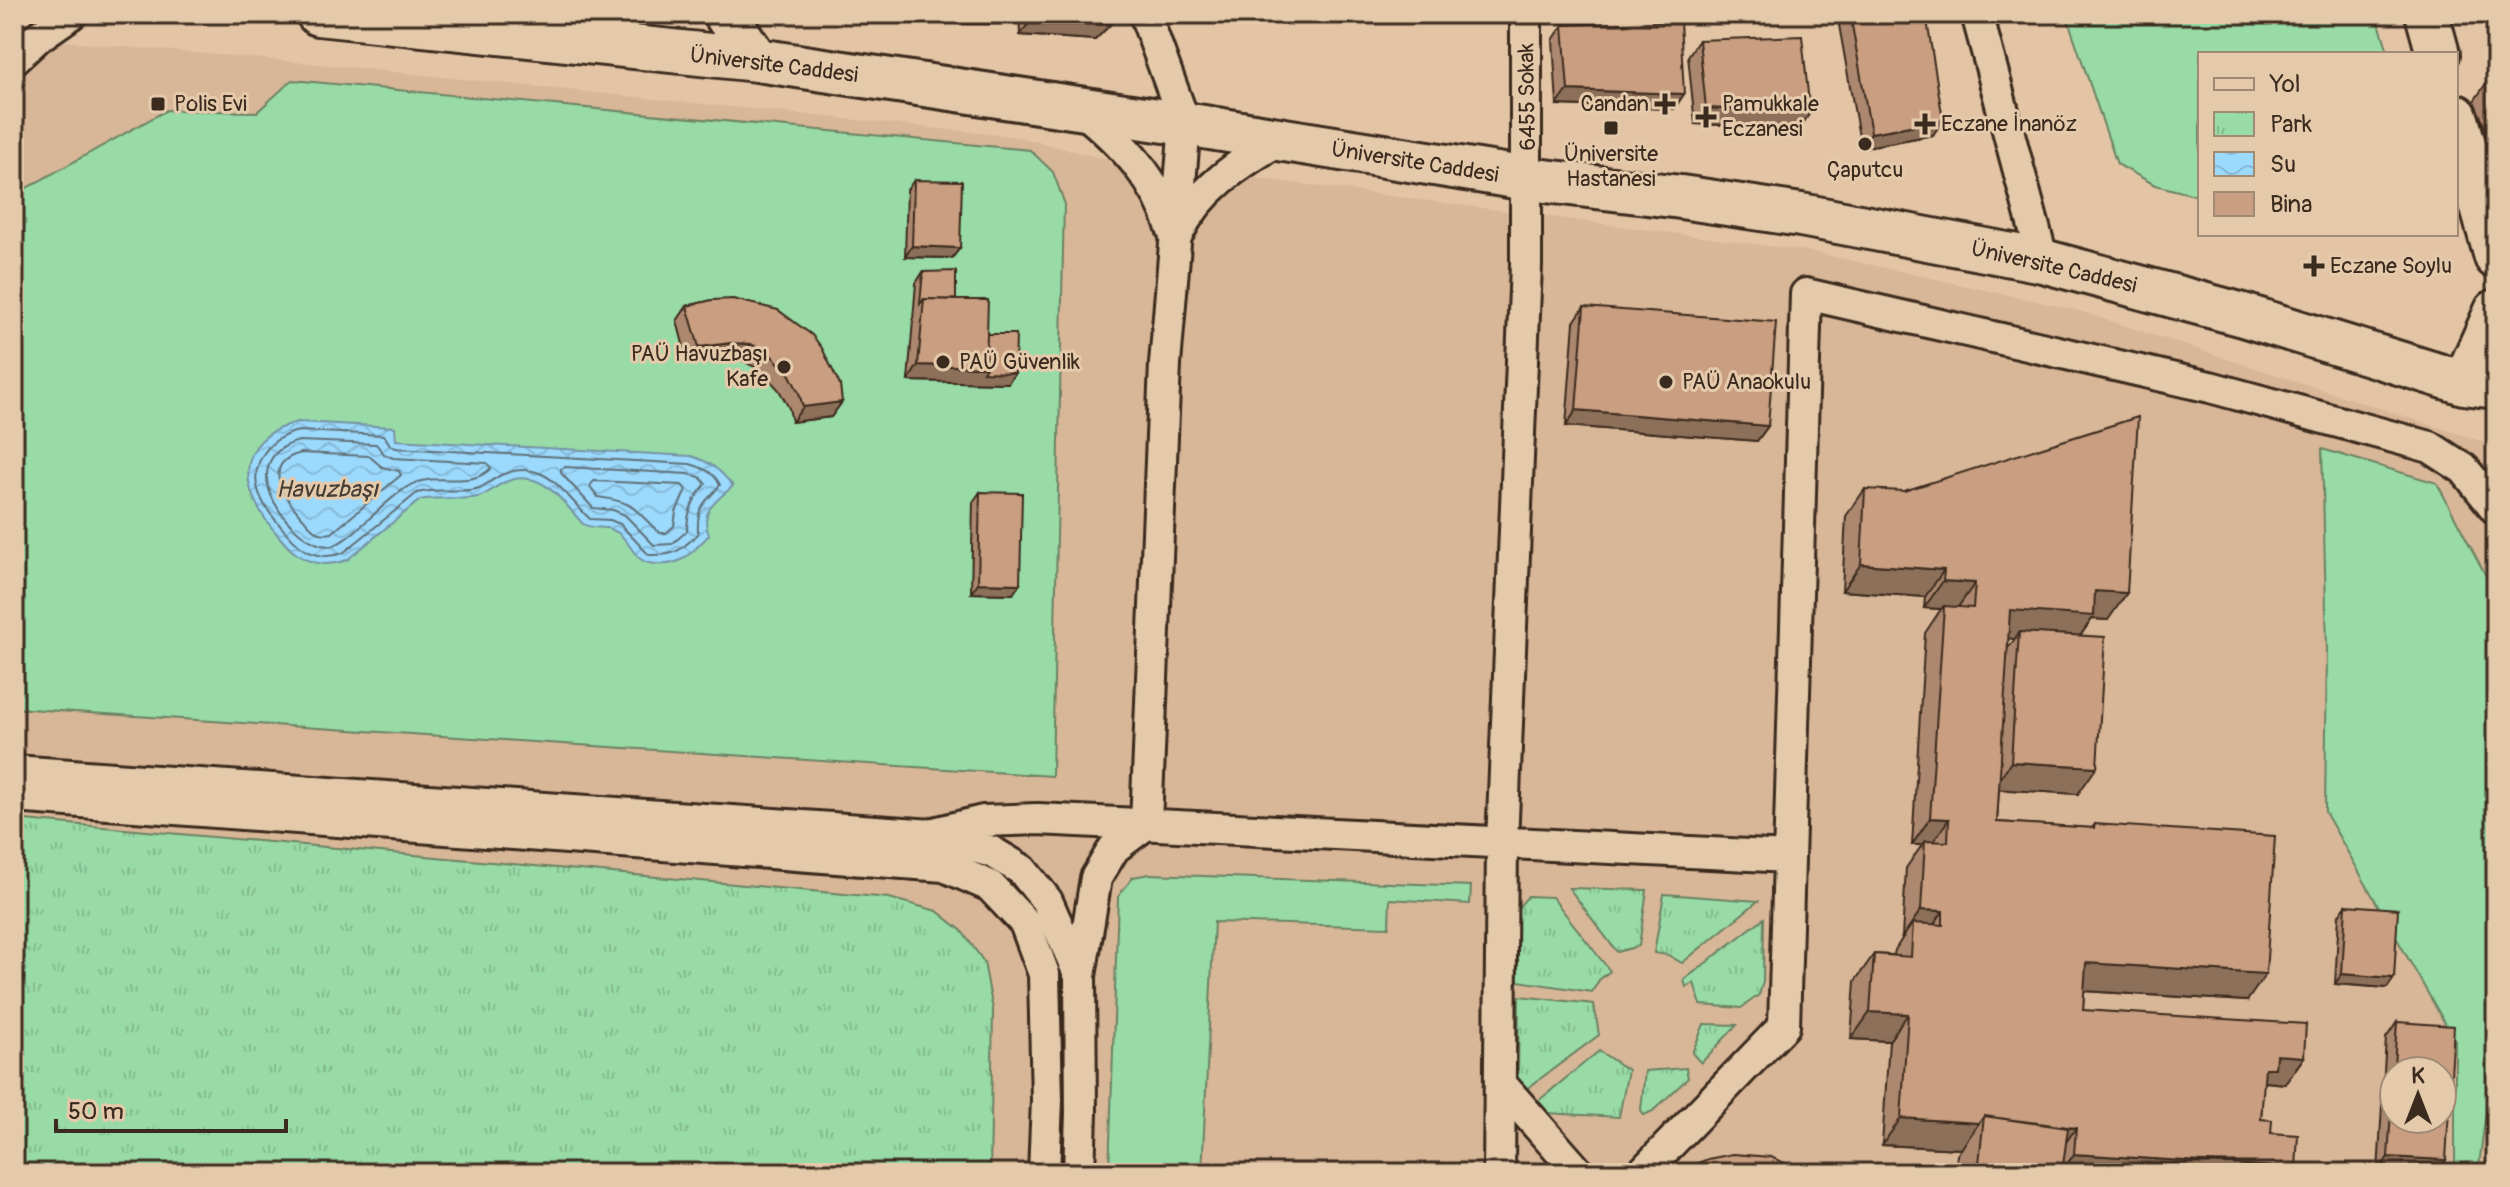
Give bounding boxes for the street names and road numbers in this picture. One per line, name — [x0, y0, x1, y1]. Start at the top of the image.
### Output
street label: Üniversite Caddesi — [688, 41, 860, 89]
street label: 6455 Sokak — [1512, 43, 1542, 151]
street label: Üniversite Caddesi — [1329, 135, 1501, 189]
street label: Üniversite Caddesi — [1969, 234, 2140, 300]

